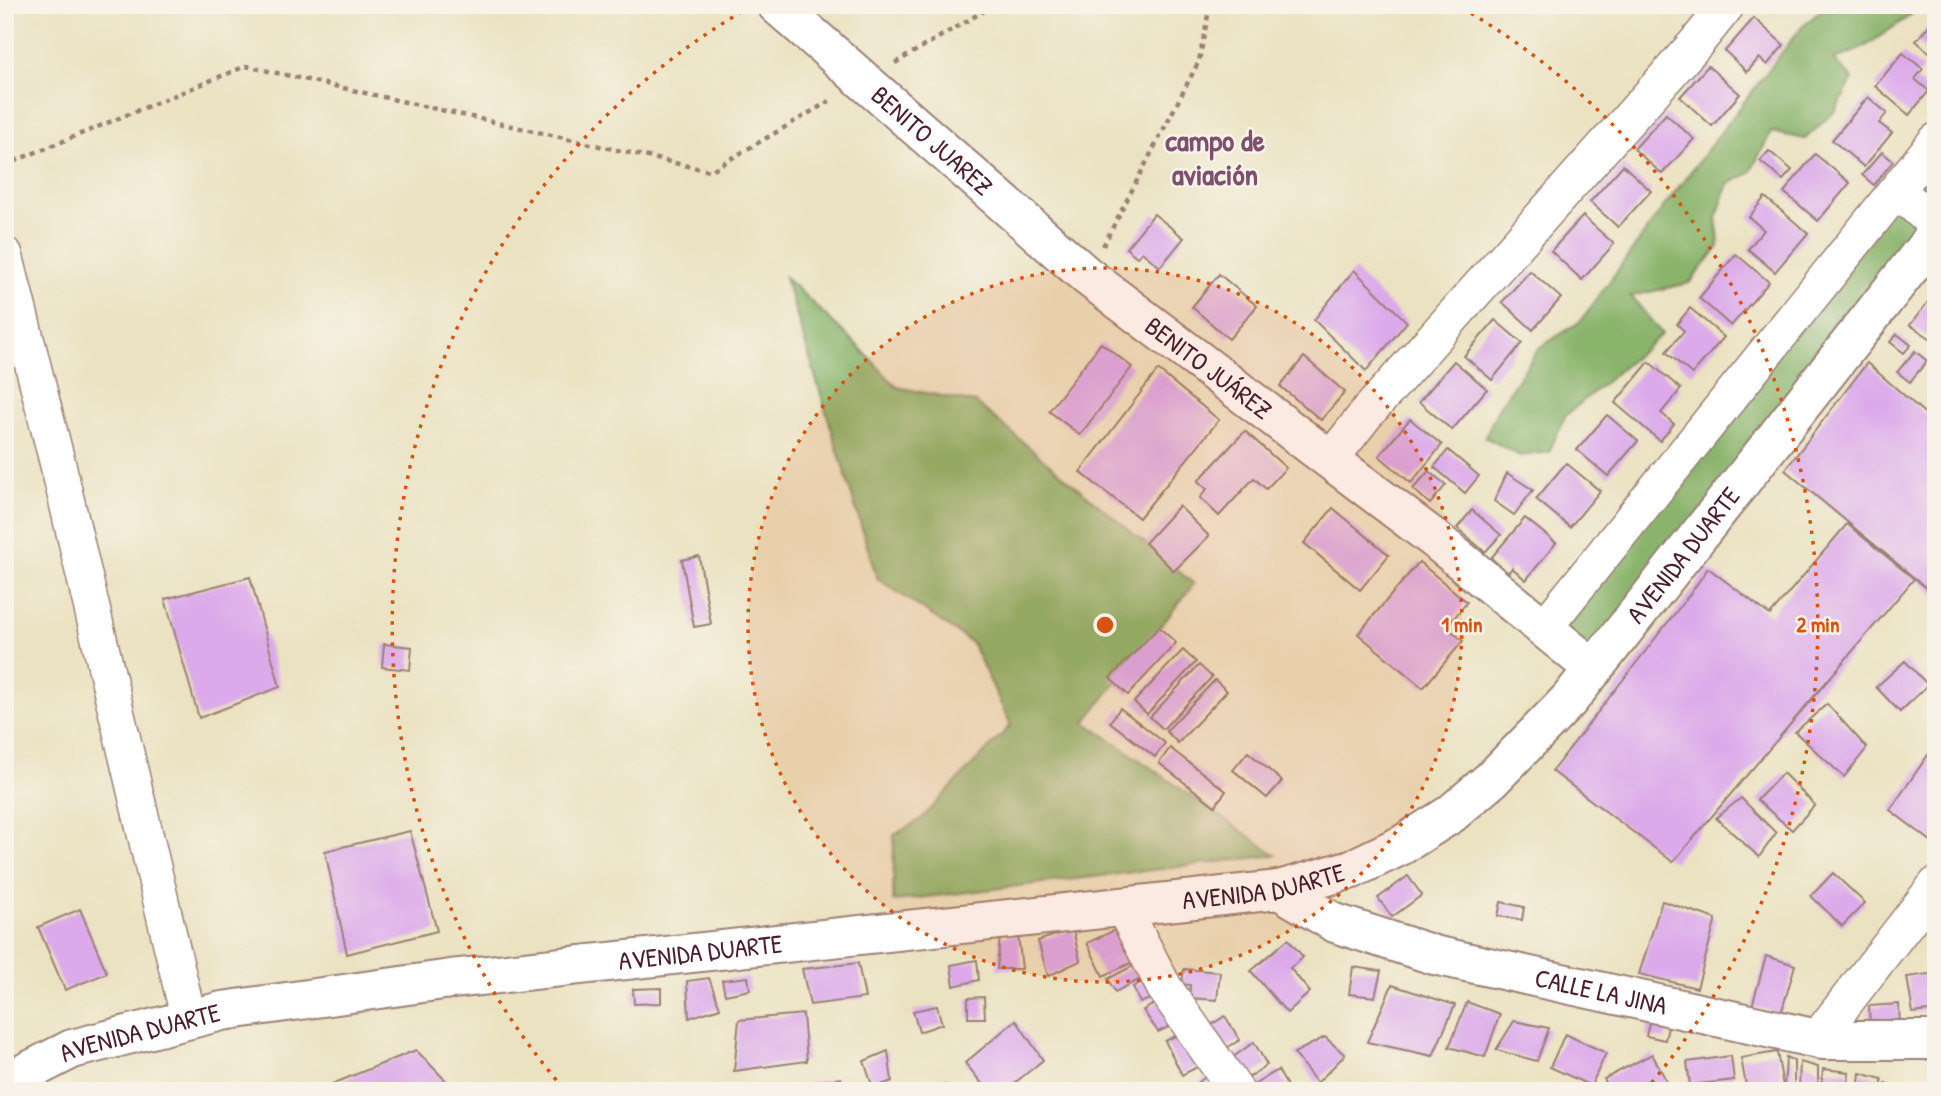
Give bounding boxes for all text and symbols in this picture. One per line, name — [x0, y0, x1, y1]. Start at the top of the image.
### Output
street label: BENITO JUAREZ — [864, 78, 1001, 203]
district label: campo de aviación — [1165, 120, 1265, 194]
street label: BENITO JUÁREZ — [1138, 308, 1279, 427]
street label: AVENIDA DUARTE — [1618, 479, 1748, 630]
text: 1 min — [1442, 610, 1482, 639]
text: 2 min — [1796, 610, 1840, 639]
centre of rings — [1093, 613, 1117, 637]
street label: AVENIDA DUARTE — [1180, 854, 1349, 917]
street label: AVENIDA DUARTE — [617, 925, 785, 978]
street label: CALLE LA JINA — [1532, 960, 1671, 1023]
street label: AVENIDA DUARTE — [53, 994, 224, 1070]

